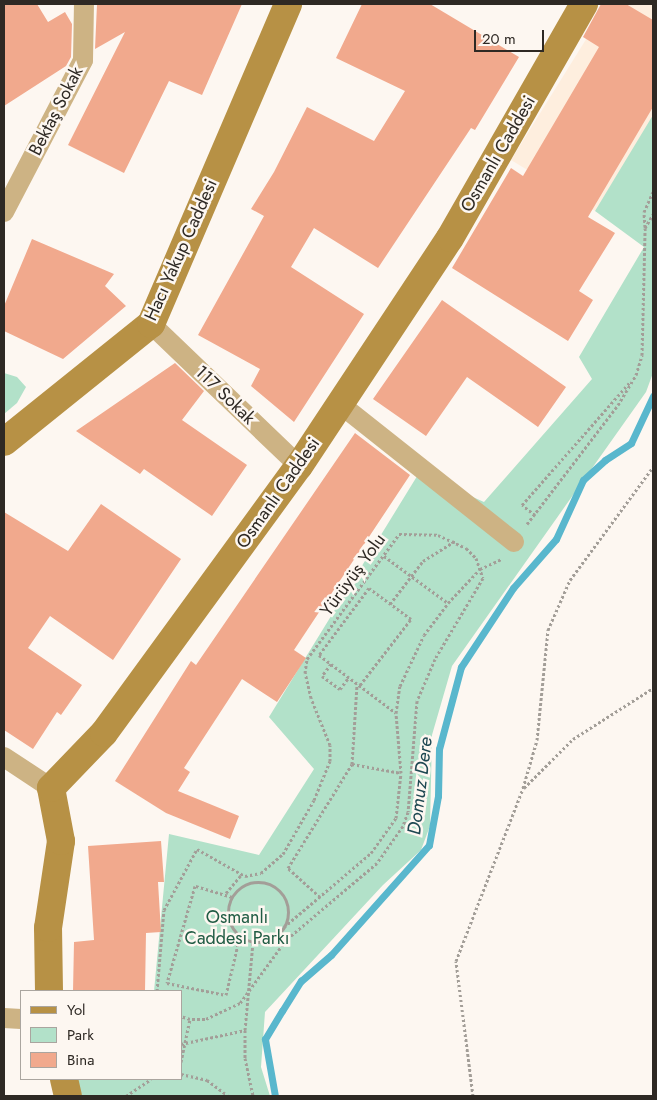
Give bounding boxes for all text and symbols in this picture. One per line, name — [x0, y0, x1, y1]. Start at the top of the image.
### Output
scale bar — [477, 20, 547, 52]
text: 20 m — [482, 28, 516, 50]
street label: Bektaş Sokak — [24, 63, 88, 159]
street label: Osmanlı Caddesi — [456, 92, 540, 216]
street label: Hacı Yakup Caddesi — [140, 176, 222, 324]
street label: 117 Sokak — [190, 361, 260, 429]
street label: Osmanlı Caddesi — [232, 433, 324, 553]
street label: Yürüyüş Yolu — [316, 529, 390, 621]
water label: Domuz Dere — [403, 736, 437, 836]
park label: Osmanlı Caddesi Parkı — [185, 907, 289, 950]
legend — [20, 990, 182, 1080]
text: Yol — [67, 999, 86, 1021]
text: Park — [67, 1024, 94, 1046]
text: Bina — [67, 1049, 94, 1071]

